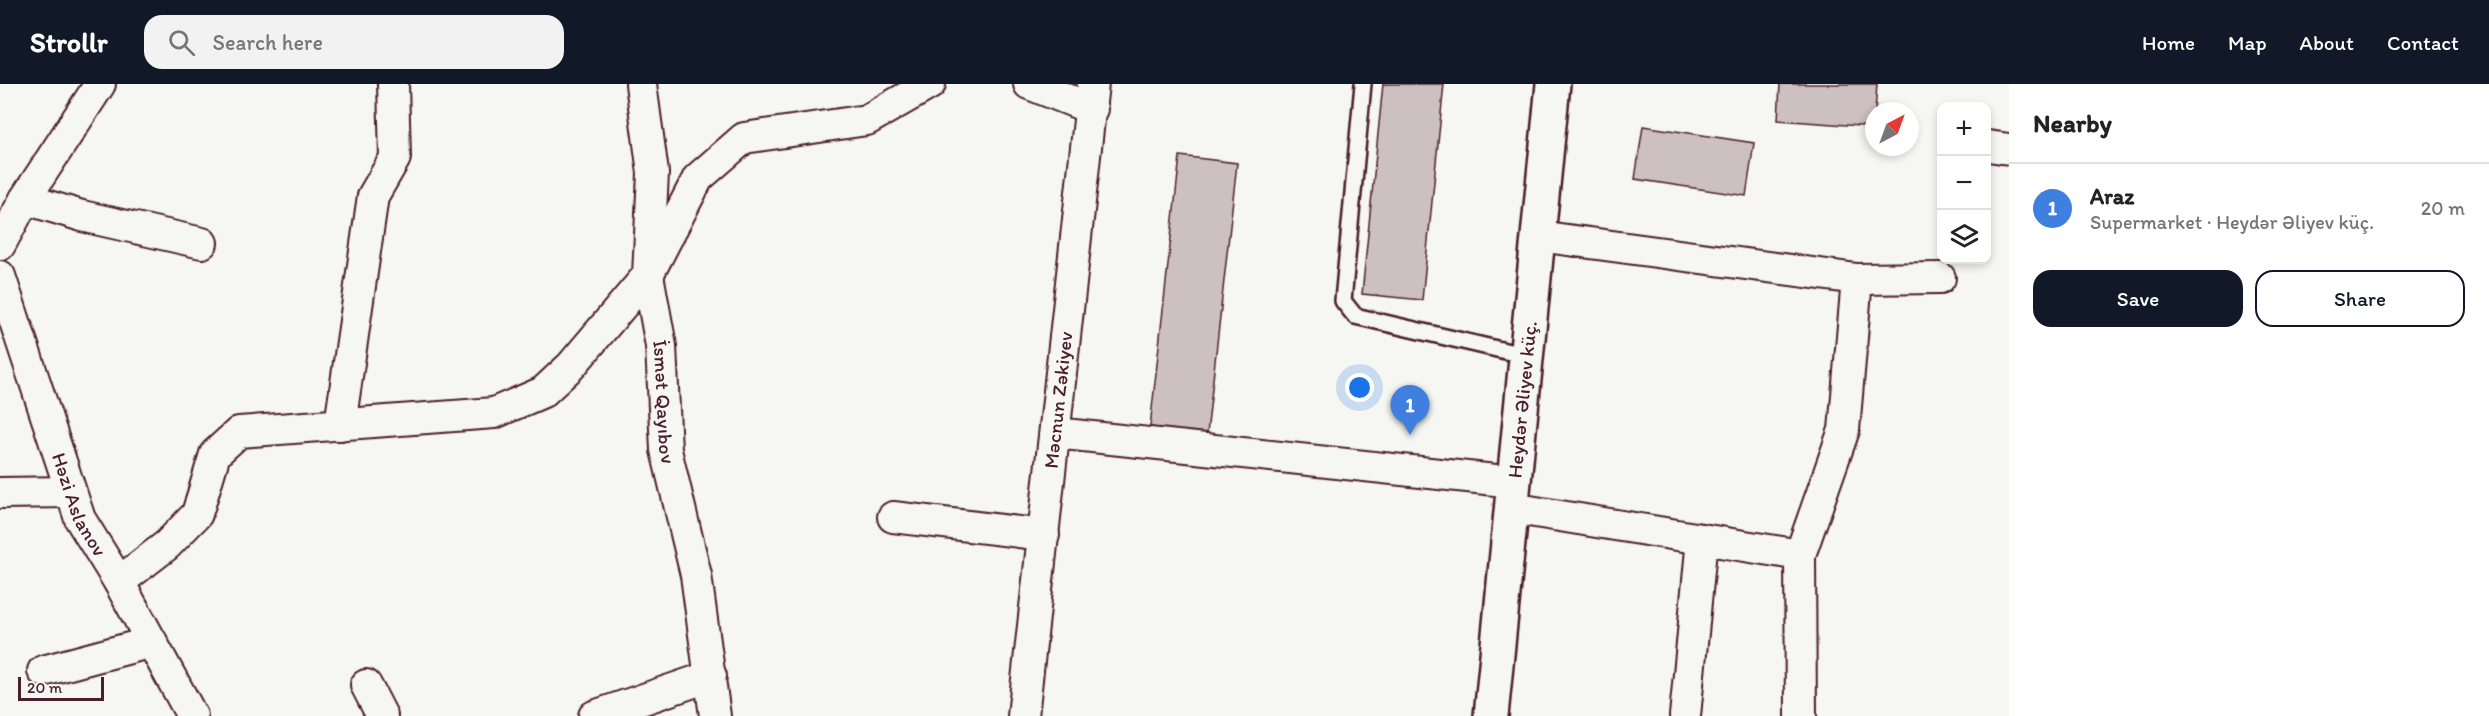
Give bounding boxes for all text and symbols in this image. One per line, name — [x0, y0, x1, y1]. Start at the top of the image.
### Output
search box — [144, 15, 564, 69]
text: Strollr — [30, 25, 108, 59]
icon: search — [165, 26, 198, 59]
text: Search here — [213, 29, 323, 56]
text: Home — [2142, 30, 2195, 55]
text: Map — [2228, 30, 2267, 55]
text: About — [2300, 30, 2354, 55]
text: Contact — [2387, 30, 2459, 55]
north arrow — [1865, 102, 1919, 156]
map controls — [1937, 102, 1991, 264]
button: + — [1937, 102, 1991, 156]
text: Nearby — [2033, 107, 2112, 139]
button: − — [1937, 156, 1991, 210]
text: Araz — [2090, 183, 2134, 210]
text: 1 — [2048, 196, 2057, 220]
text: 20 m — [2421, 196, 2465, 220]
button: layers — [1937, 210, 1991, 264]
text: Supermarket · Heydər Əliyev küç. — [2090, 210, 2374, 234]
button: Save — [2033, 270, 2243, 327]
button: Share — [2255, 270, 2465, 327]
street label: Heydər Əliyev küç. — [1502, 320, 1542, 479]
street label: Məcnun Zəkiyev — [1039, 330, 1078, 470]
street label: İsmət Qayıbov — [648, 338, 681, 466]
your location — [1345, 373, 1374, 402]
pin: 1 — [1390, 386, 1430, 435]
street label: Həzi Aslanov — [47, 450, 112, 561]
scale bar — [18, 674, 104, 702]
text: 20 m — [27, 678, 62, 697]

